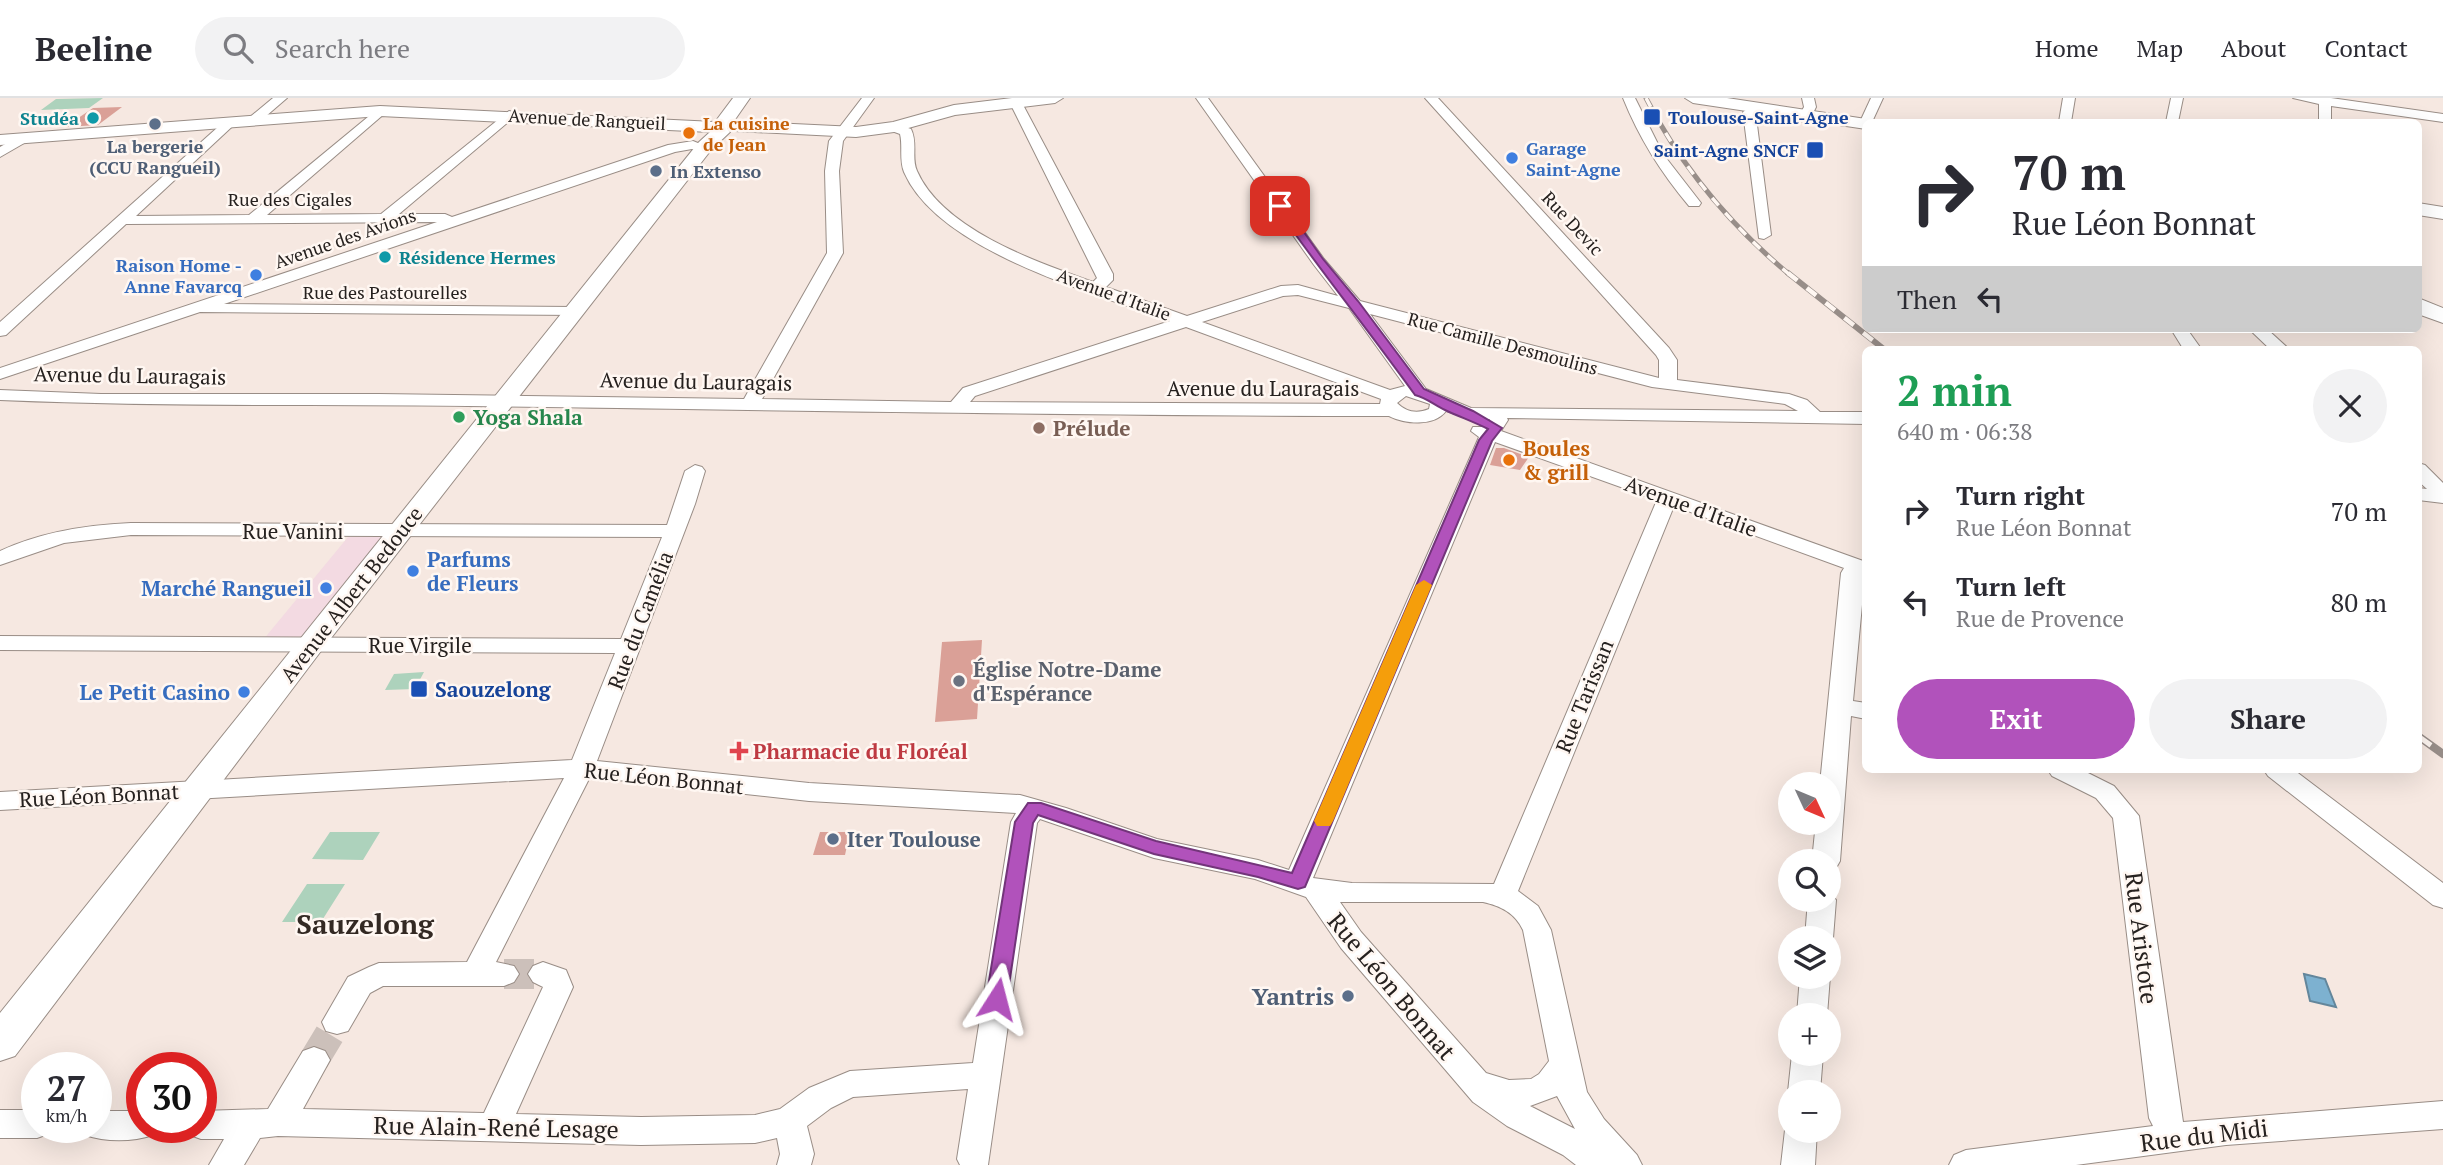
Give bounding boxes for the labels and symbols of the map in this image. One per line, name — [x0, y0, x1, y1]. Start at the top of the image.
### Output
street label: Avenue de Rangueil — [508, 103, 666, 135]
place label: Toulouse-Saint-Agne — [1668, 105, 1849, 129]
place label: Studéa — [20, 106, 79, 130]
marker: Toulouse-Saint-Agne — [1642, 107, 1662, 127]
marker: Studéa — [85, 110, 101, 126]
place label: La cuisine de Jean — [703, 111, 790, 156]
marker: La bergerie (CCU Rangueil) — [147, 116, 163, 132]
marker: La cuisine de Jean — [681, 125, 697, 141]
place label: La bergerie (CCU Rangueil) — [89, 134, 221, 179]
place label: Garage Saint-Agne — [1526, 136, 1621, 181]
place label: Saint-Agne SNCF — [1654, 138, 1799, 162]
marker: Saint-Agne SNCF — [1805, 140, 1825, 160]
marker: Garage Saint-Agne — [1504, 150, 1520, 166]
place label: In Extenso — [670, 159, 762, 183]
marker: In Extenso — [648, 163, 664, 179]
pin — [1250, 176, 1310, 236]
street label: Rue Devic — [1537, 186, 1609, 260]
street label: Rue des Cigales — [228, 187, 352, 211]
street label: Avenue des Avions — [271, 203, 419, 273]
place label: Résidence Hermes — [399, 245, 556, 269]
marker: Résidence Hermes — [377, 249, 393, 265]
place label: Raison Home - Anne Favarcq — [116, 253, 242, 298]
street label: Avenue d'Italie — [1054, 262, 1174, 326]
marker: Raison Home - Anne Favarcq — [248, 267, 264, 283]
street label: Rue des Pastourelles — [303, 280, 467, 304]
street label: Rue Camille Desmoulins — [1405, 306, 1601, 380]
street label: Avenue du Lauragais — [33, 359, 227, 391]
street label: Avenue du Lauragais — [599, 365, 793, 397]
street label: Avenue du Lauragais — [1167, 374, 1359, 402]
place label: Yoga Shala — [473, 403, 583, 431]
marker: Yoga Shala — [451, 409, 467, 425]
place label: Prélude — [1053, 414, 1131, 442]
marker: Prélude — [1031, 420, 1047, 436]
place label: Boules & grill — [1523, 434, 1590, 486]
marker: Boules & grill — [1501, 452, 1517, 468]
street label: Avenue d'Italie — [1621, 469, 1761, 543]
street label: Avenue Albert Bedouce — [274, 500, 428, 688]
street label: Rue Vanini — [242, 517, 344, 545]
place label: Parfums de Fleurs — [427, 545, 518, 597]
street label: Rue du Camélia — [601, 546, 679, 693]
marker: Parfums de Fleurs — [405, 563, 421, 579]
place label: Marché Rangueil — [141, 574, 312, 602]
marker: Marché Rangueil — [318, 580, 334, 596]
street label: Rue Virgile — [368, 631, 472, 659]
street label: Rue Tarissan — [1549, 635, 1620, 757]
place label: Église Notre-Dame d'Espérance — [973, 655, 1161, 707]
marker: Église Notre-Dame d'Espérance — [951, 673, 967, 689]
place label: Saouzelong — [435, 675, 552, 703]
place label: Le Petit Casino — [79, 678, 230, 706]
marker: Saouzelong — [409, 679, 429, 699]
marker: Le Petit Casino — [236, 684, 252, 700]
place label: Pharmacie du Floréal — [753, 737, 968, 765]
marker: Pharmacie du Floréal — [731, 743, 747, 759]
street label: Rue Léon Bonnat — [583, 756, 745, 800]
north arrow — [1778, 772, 1841, 835]
street label: Rue Léon Bonnat — [18, 777, 180, 813]
place label: Iter Toulouse — [847, 825, 981, 853]
marker: Iter Toulouse — [825, 831, 841, 847]
street label: Rue Aristote — [2118, 870, 2166, 1006]
district label: Sauzelong — [296, 905, 435, 942]
street label: Rue Léon Bonnat — [1321, 906, 1463, 1067]
position arrow — [960, 962, 1034, 1036]
place label: Yantris — [1252, 980, 1334, 1012]
marker: Yantris — [1340, 988, 1356, 1004]
speed limit sign: 30 — [126, 1052, 217, 1143]
street label: Rue Alain-René Lesage — [373, 1109, 619, 1145]
street label: Rue du Midi — [2138, 1111, 2270, 1159]

